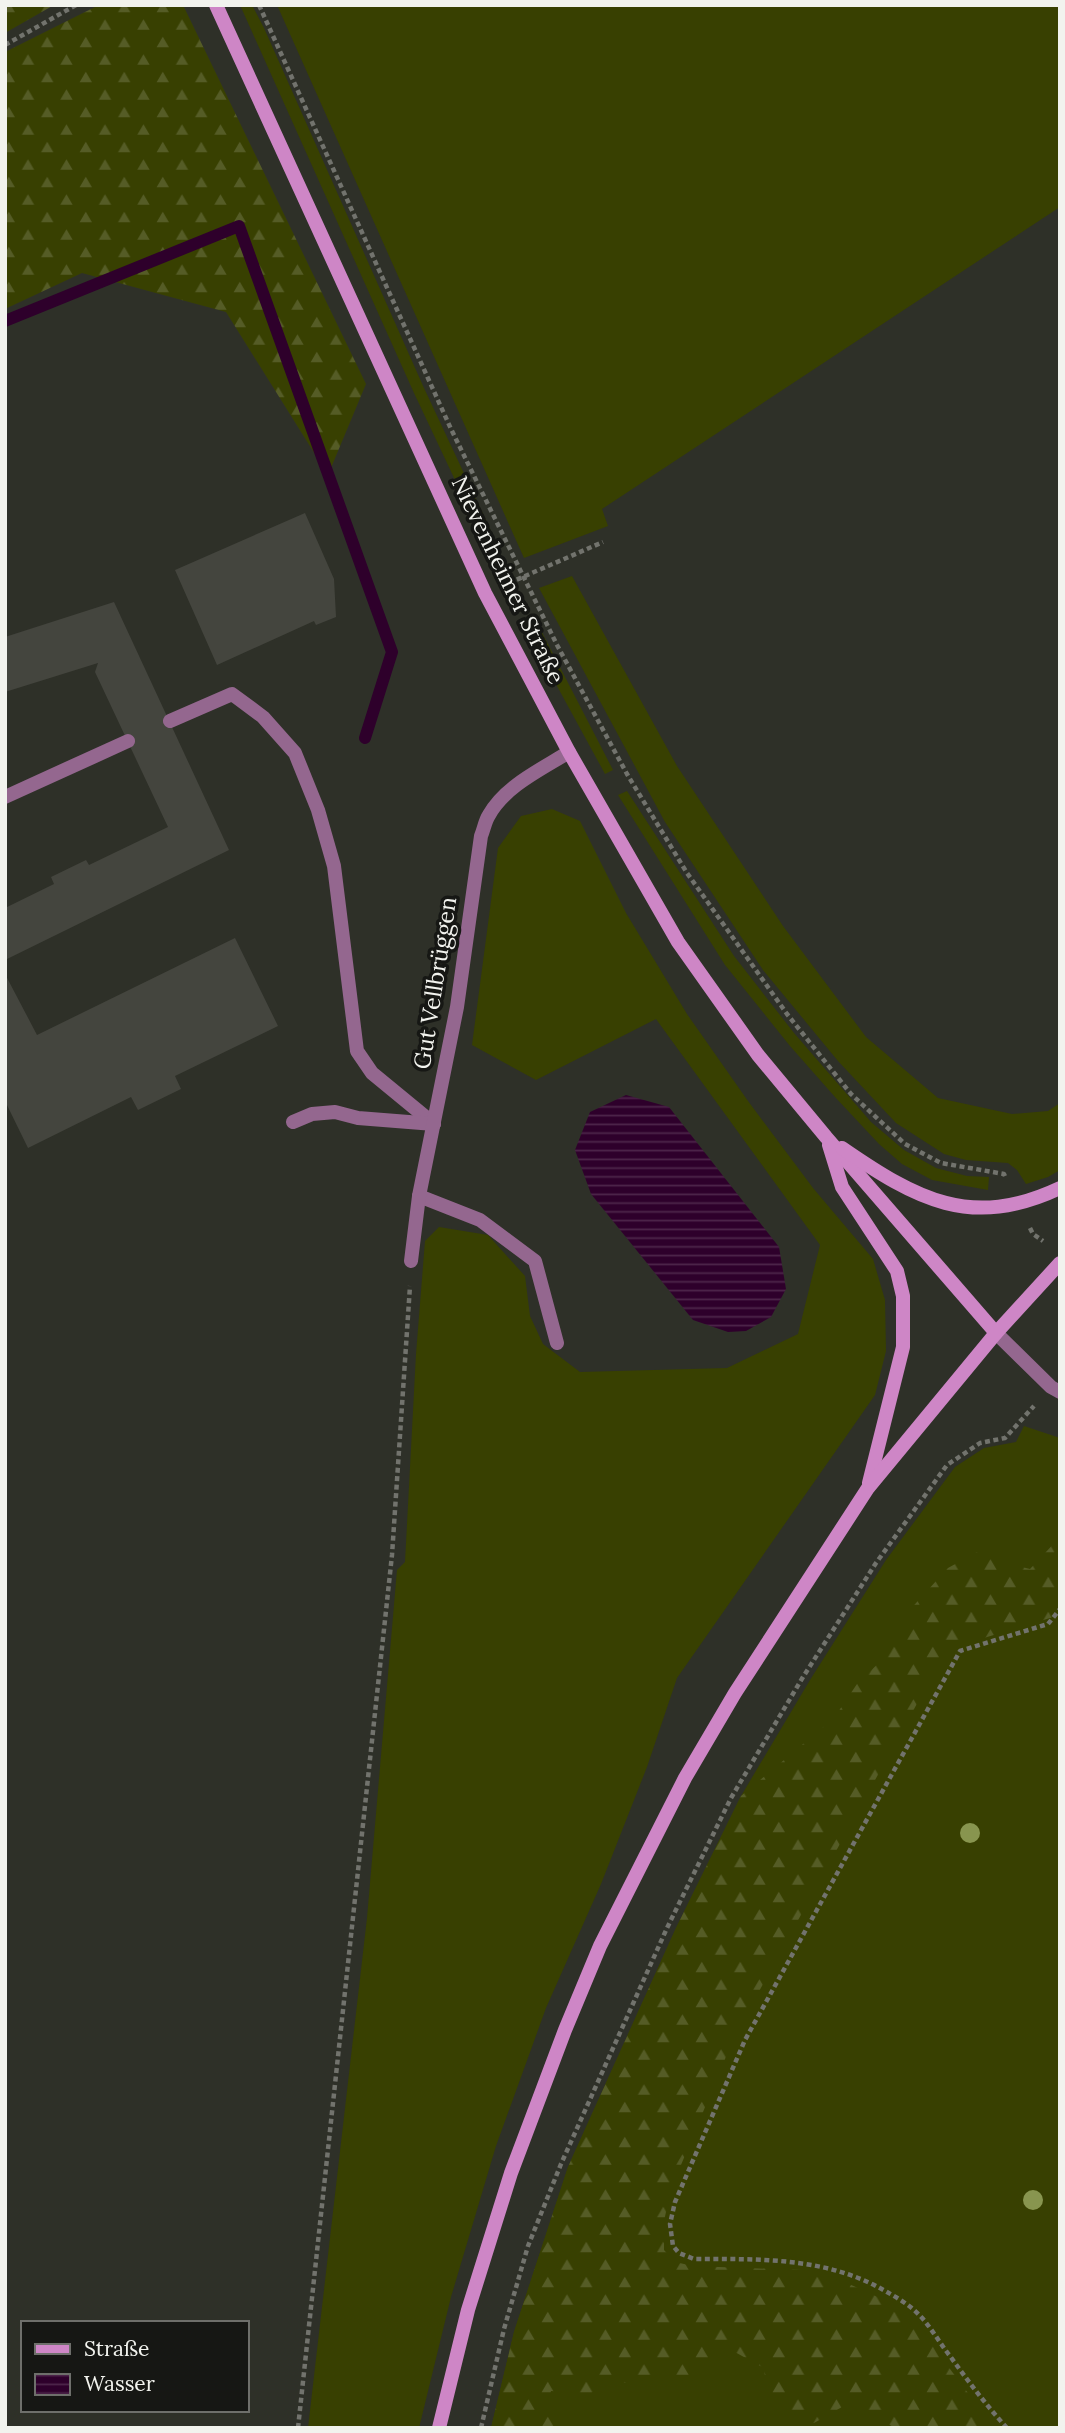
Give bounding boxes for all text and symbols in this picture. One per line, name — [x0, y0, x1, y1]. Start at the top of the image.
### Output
street label: Nievenheimer Straße — [446, 471, 571, 688]
street label: Gut Vellbrüggen — [407, 895, 462, 1071]
legend — [21, 2321, 248, 2412]
text: Straße — [84, 2335, 149, 2362]
text: Wasser — [84, 2370, 155, 2397]

